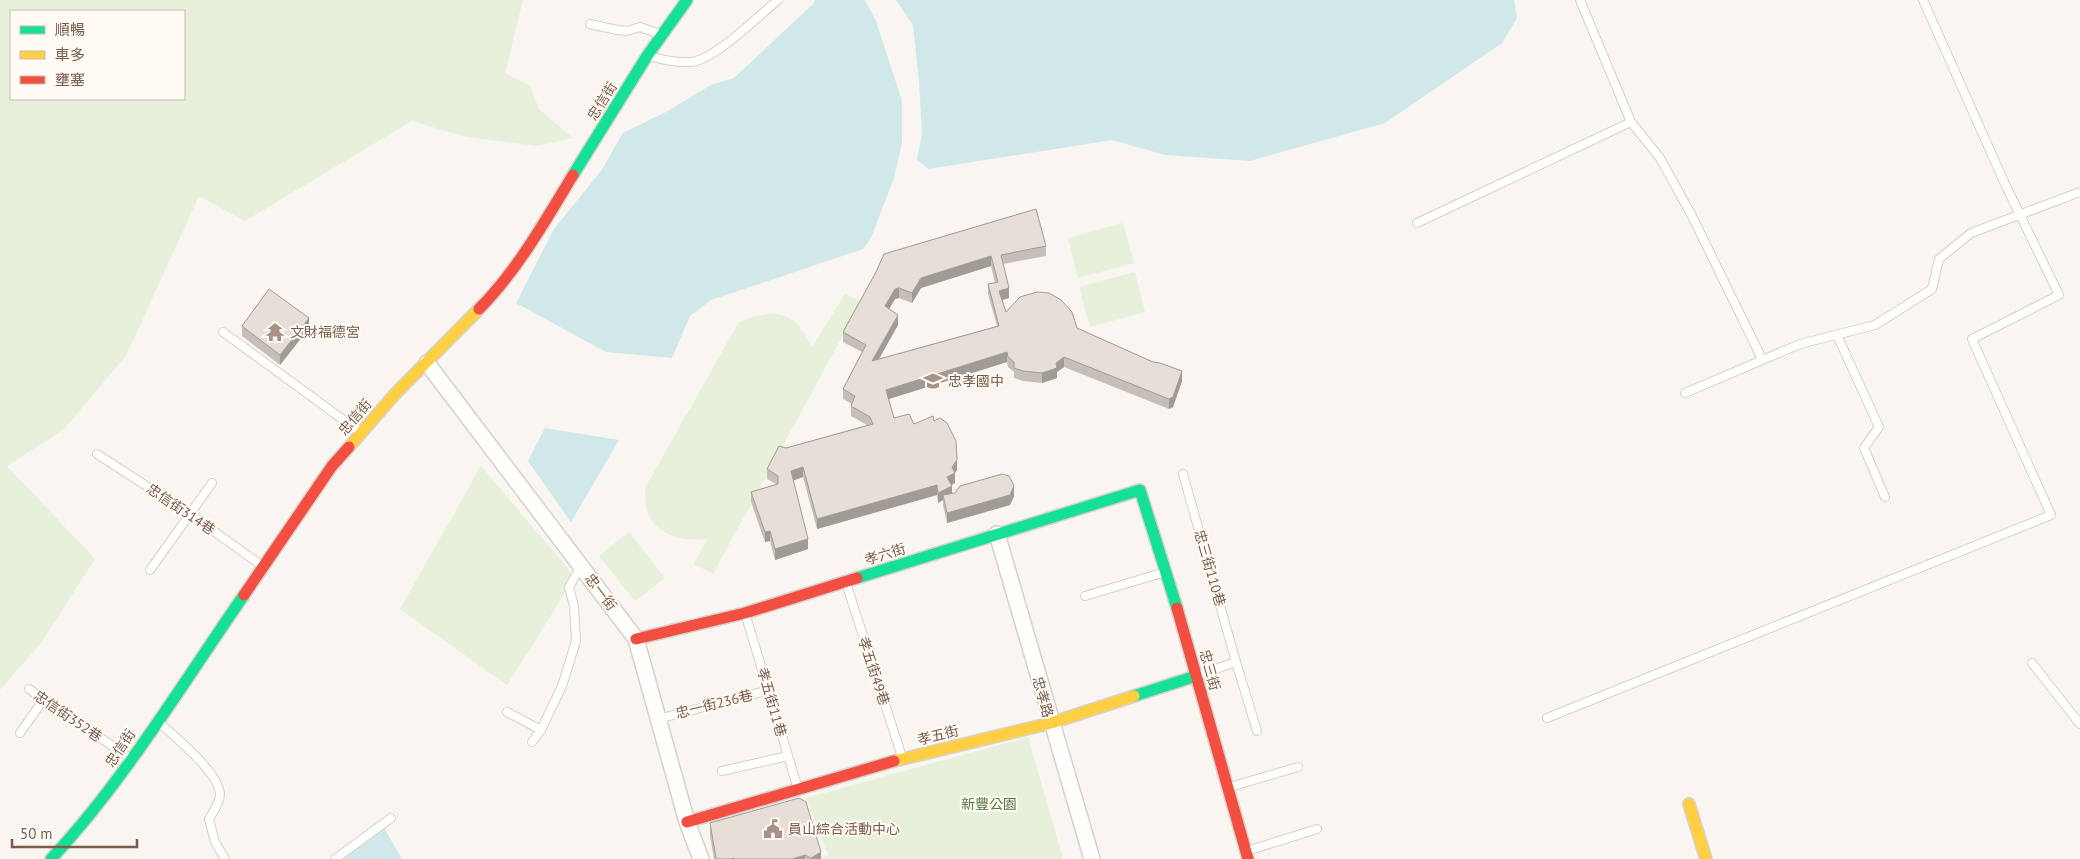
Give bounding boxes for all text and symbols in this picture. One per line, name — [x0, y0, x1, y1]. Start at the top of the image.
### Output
legend — [10, 10, 185, 100]
text: 順暢 — [55, 20, 85, 39]
text: 車多 — [55, 45, 85, 64]
text: 壅塞 — [55, 70, 85, 89]
street label: 忠信街 — [583, 78, 621, 124]
temple icon: 文財福德宮 — [264, 321, 286, 343]
place label: 文財福德宮 — [290, 323, 360, 341]
school or university icon: 忠孝國中 — [922, 370, 944, 392]
place label: 忠孝國中 — [948, 372, 1004, 390]
street label: 忠信街 — [334, 395, 376, 439]
street label: 忠信街314巷 — [143, 479, 219, 539]
street label: 忠三街110巷 — [1190, 528, 1230, 608]
street label: 孝六街 — [862, 539, 908, 569]
street label: 忠一街 — [581, 570, 621, 614]
street label: 孝五街49巷 — [854, 634, 894, 708]
street label: 忠三街 — [1196, 647, 1224, 693]
street label: 孝五街11巷 — [754, 665, 790, 739]
street label: 忠孝路 — [1029, 674, 1057, 720]
street label: 忠信街352巷 — [30, 686, 106, 746]
street label: 忠一街236巷 — [674, 686, 754, 722]
street label: 孝五街 — [915, 721, 961, 749]
street label: 忠信街 — [101, 726, 139, 770]
park label: 新豐公園 — [961, 795, 1017, 813]
scale bar — [12, 816, 138, 848]
public building icon: 員山綜合活動中心 — [762, 818, 784, 840]
place label: 員山綜合活動中心 — [788, 820, 900, 838]
text: 50 m — [20, 824, 53, 843]

